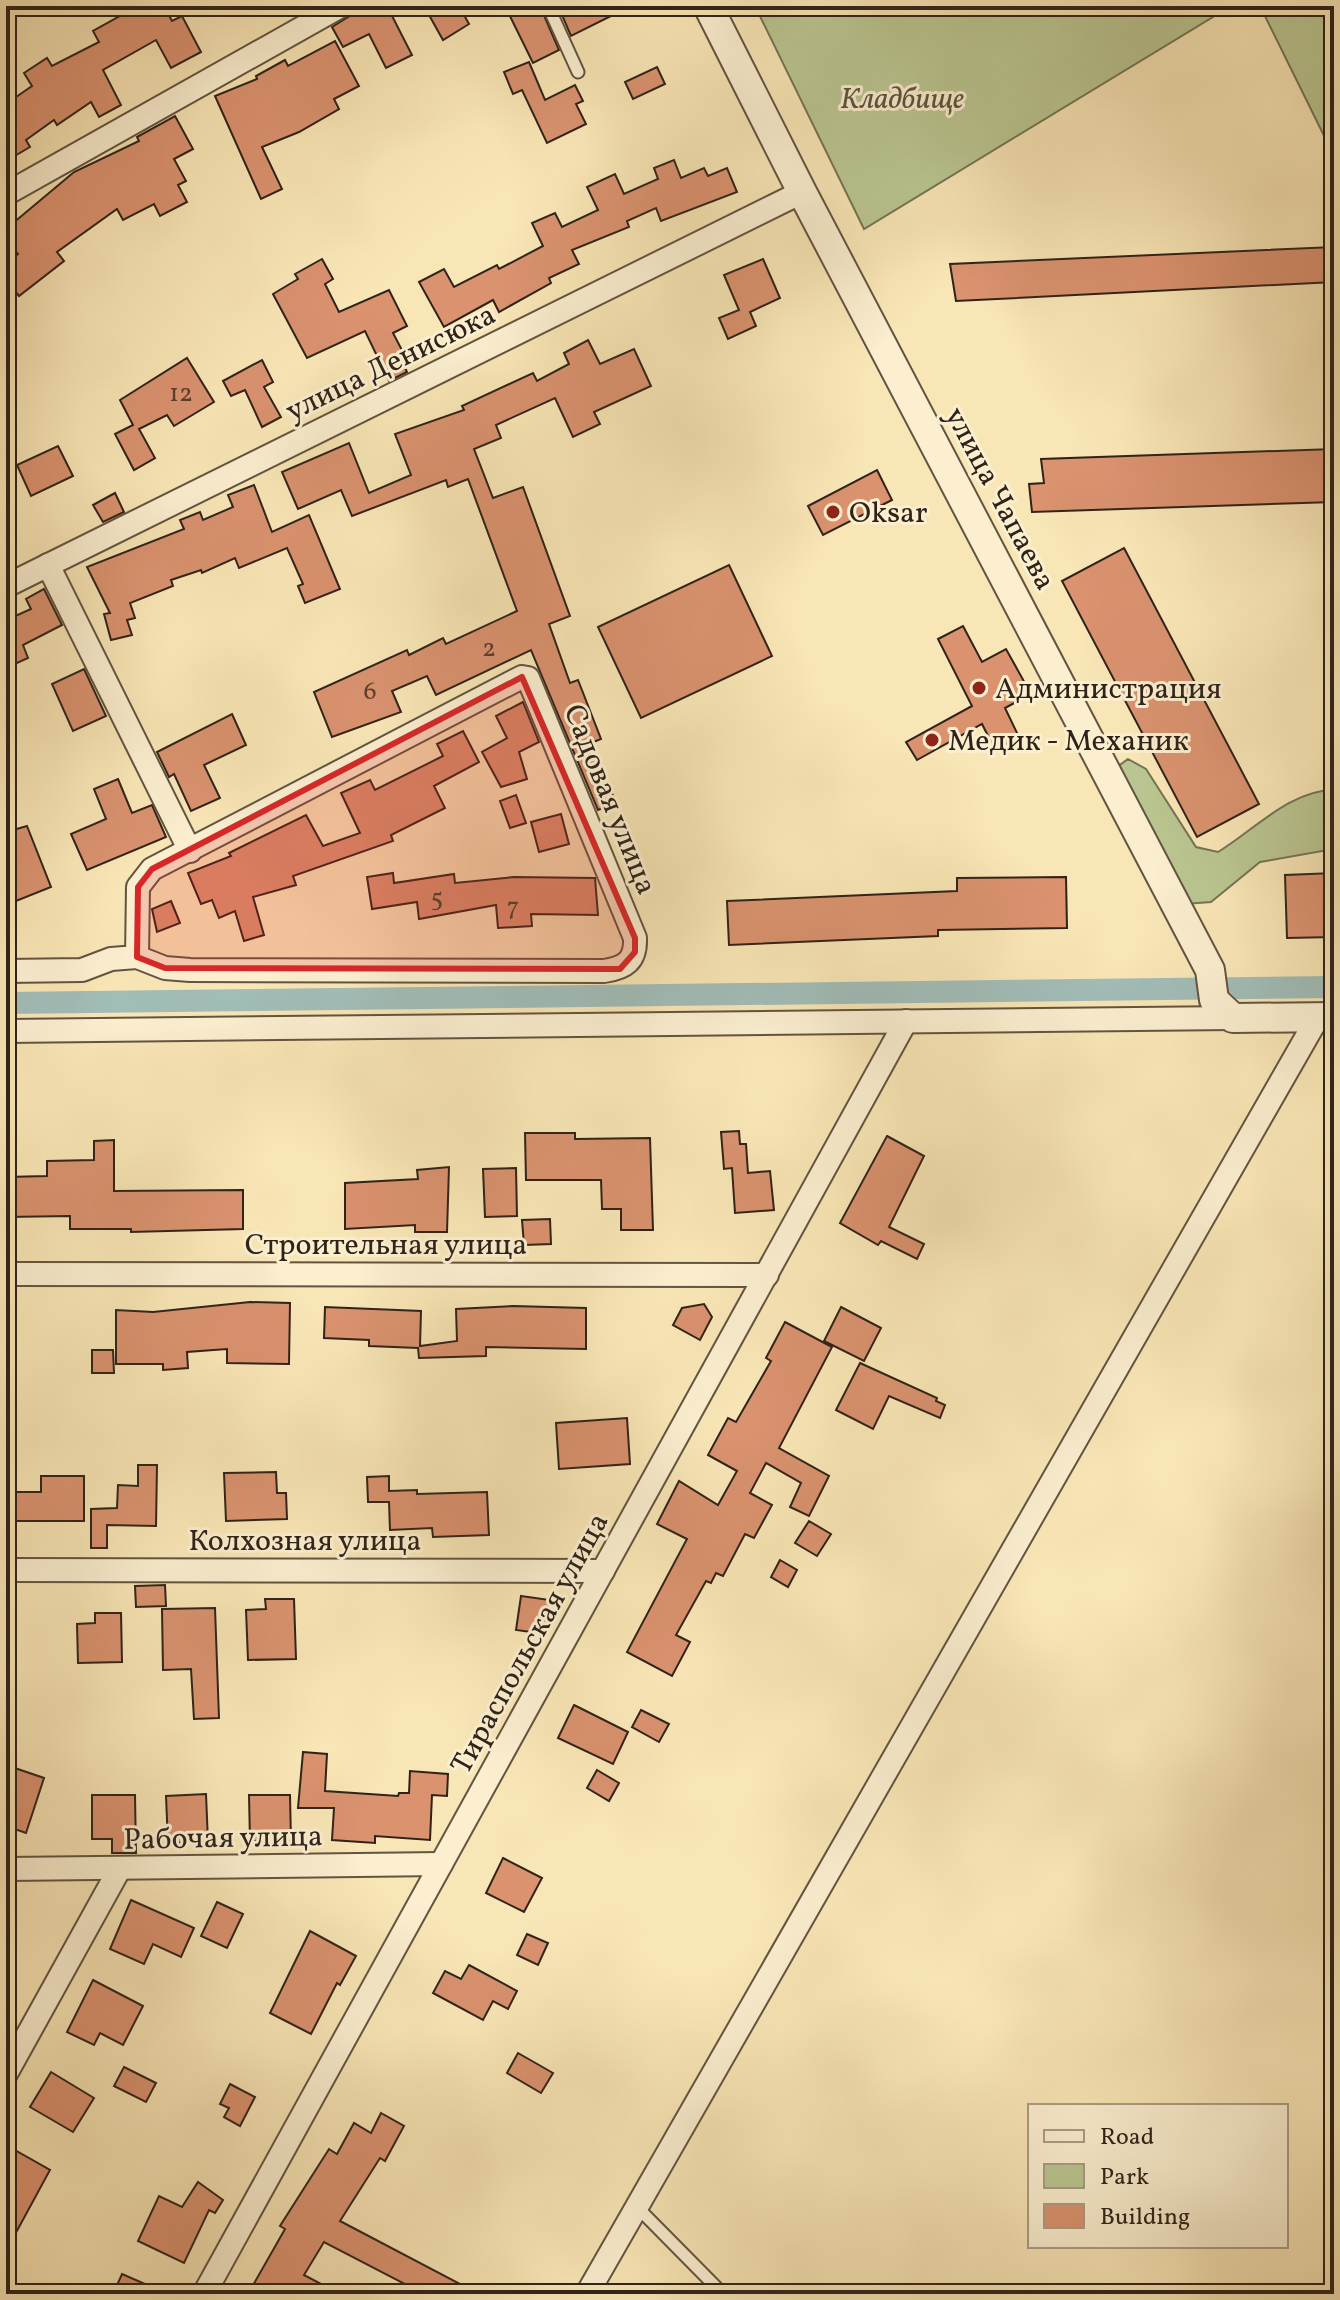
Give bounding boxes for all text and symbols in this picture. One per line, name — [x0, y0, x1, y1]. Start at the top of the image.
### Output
park label: Кладбище — [840, 79, 964, 121]
street label: улица Денисюка — [279, 295, 503, 433]
house number: 12 — [169, 376, 193, 412]
street label: улица Чапаева — [933, 400, 1065, 598]
place label: Oksar — [849, 493, 928, 535]
marker: Oksar — [824, 503, 842, 521]
house number: 2 — [482, 631, 496, 667]
place label: Администрация — [995, 669, 1222, 711]
house number: 6 — [363, 674, 377, 710]
marker: Администрация — [970, 679, 988, 697]
street label: Садовая улица — [552, 698, 666, 901]
place label: Медик - Механик — [948, 721, 1189, 763]
marker: Медик - Механик — [923, 731, 941, 749]
house number: 5 — [431, 881, 443, 917]
house number: 7 — [507, 890, 519, 926]
street label: Строительная улица — [245, 1225, 527, 1267]
street label: Тираспольская улица — [441, 1506, 620, 1782]
street label: Колхозная улица — [189, 1521, 421, 1563]
street label: Рабочая улица — [123, 1816, 323, 1862]
legend — [1028, 2104, 1288, 2248]
text: Road — [1100, 2121, 1154, 2155]
text: Park — [1100, 2161, 1149, 2195]
text: Building — [1100, 2201, 1190, 2235]

